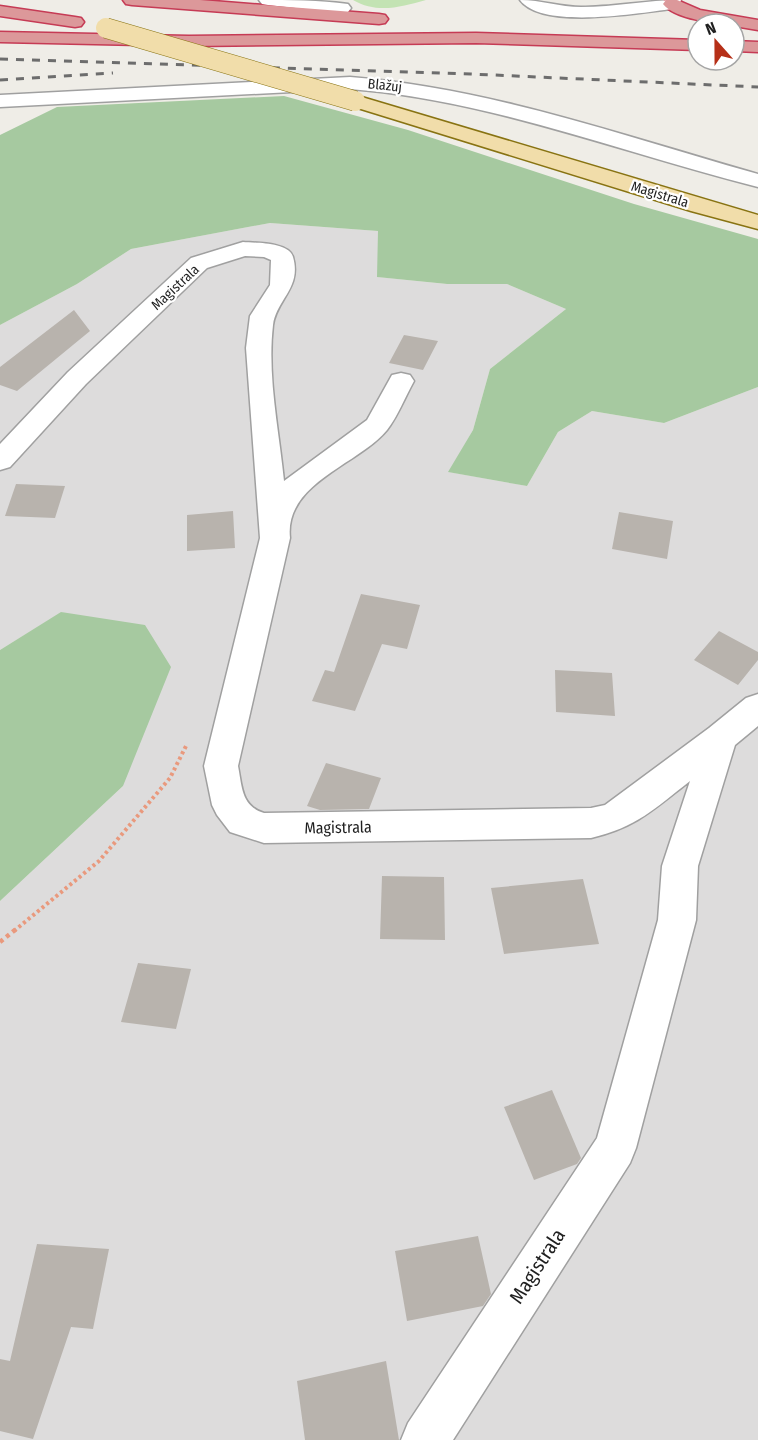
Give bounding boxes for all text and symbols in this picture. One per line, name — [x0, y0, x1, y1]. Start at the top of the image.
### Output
north arrow — [686, 12, 746, 72]
text: N — [703, 18, 719, 39]
street label: Blažuj — [367, 75, 403, 96]
street label: Magistrala — [629, 178, 691, 211]
street label: Magistrala — [148, 261, 203, 314]
street label: Magistrala — [304, 817, 372, 838]
street label: Magistrala — [504, 1224, 570, 1308]

